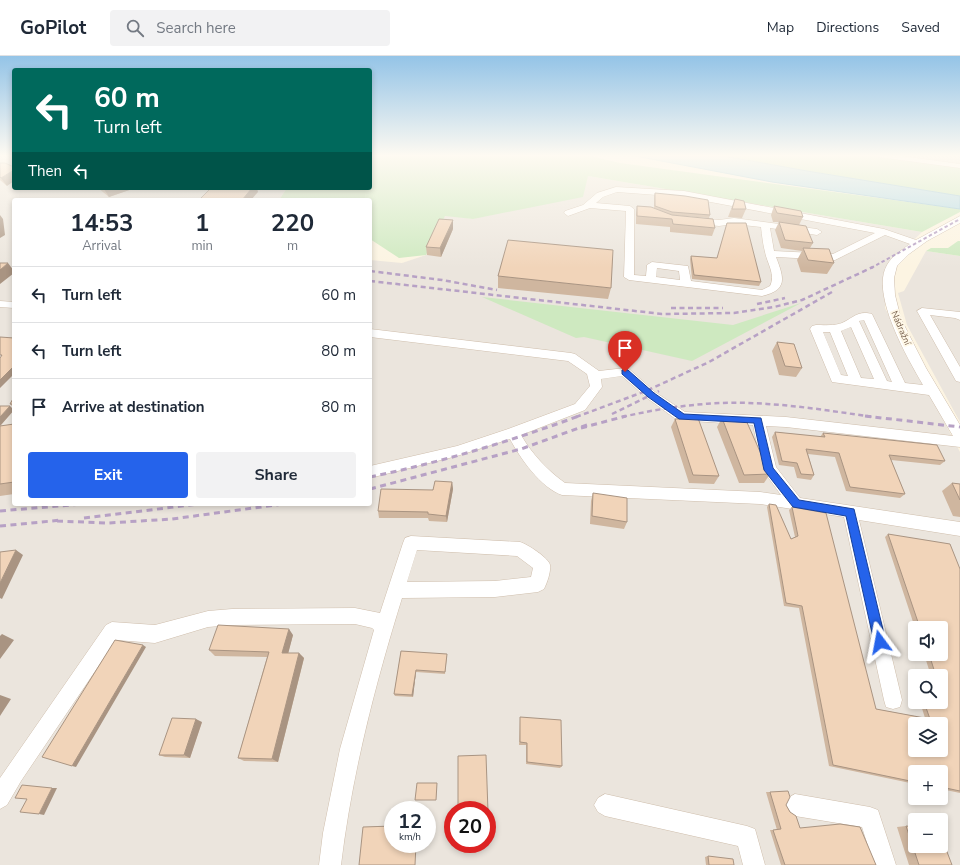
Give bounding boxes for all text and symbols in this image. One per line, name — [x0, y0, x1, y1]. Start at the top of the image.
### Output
search box — [110, 10, 390, 46]
text: GoPilot — [20, 15, 86, 41]
icon: search — [124, 17, 146, 39]
text: Search here — [156, 18, 236, 38]
text: Map — [767, 18, 794, 37]
text: Directions — [816, 18, 879, 37]
text: Saved — [901, 18, 940, 37]
text: 60 m — [94, 79, 160, 117]
icon: left — [28, 84, 80, 136]
text: Turn left — [94, 115, 162, 139]
icon: left — [70, 160, 92, 182]
text: Then — [28, 161, 62, 181]
text: 14:53 — [70, 207, 133, 239]
text: 1 — [195, 207, 209, 239]
text: 220 — [271, 207, 314, 239]
text: Arrival — [82, 237, 121, 255]
text: min — [191, 237, 213, 255]
text: m — [287, 237, 298, 255]
icon: left — [28, 284, 50, 306]
text: Turn left — [62, 285, 121, 305]
text: 60 m — [321, 285, 356, 305]
street label: Nádražní — [888, 309, 914, 348]
pin — [608, 331, 642, 372]
icon: arrive — [614, 337, 636, 359]
icon: left — [28, 340, 50, 362]
text: Turn left — [62, 341, 121, 361]
text: 80 m — [321, 341, 356, 361]
icon: arrive — [28, 396, 50, 418]
text: Arrive at destination — [62, 397, 205, 417]
text: 80 m — [321, 397, 356, 417]
button: Exit — [28, 452, 188, 498]
button: Share — [196, 452, 356, 498]
position arrow — [859, 621, 901, 663]
map controls — [908, 621, 948, 853]
button: sound — [908, 621, 948, 661]
button: search — [908, 669, 948, 709]
button: layers — [908, 717, 948, 757]
button: + — [908, 765, 948, 805]
speed limit sign: 20 — [444, 801, 496, 853]
text: 12 — [398, 808, 422, 835]
button: − — [908, 813, 948, 853]
text: km/h — [399, 830, 421, 844]

